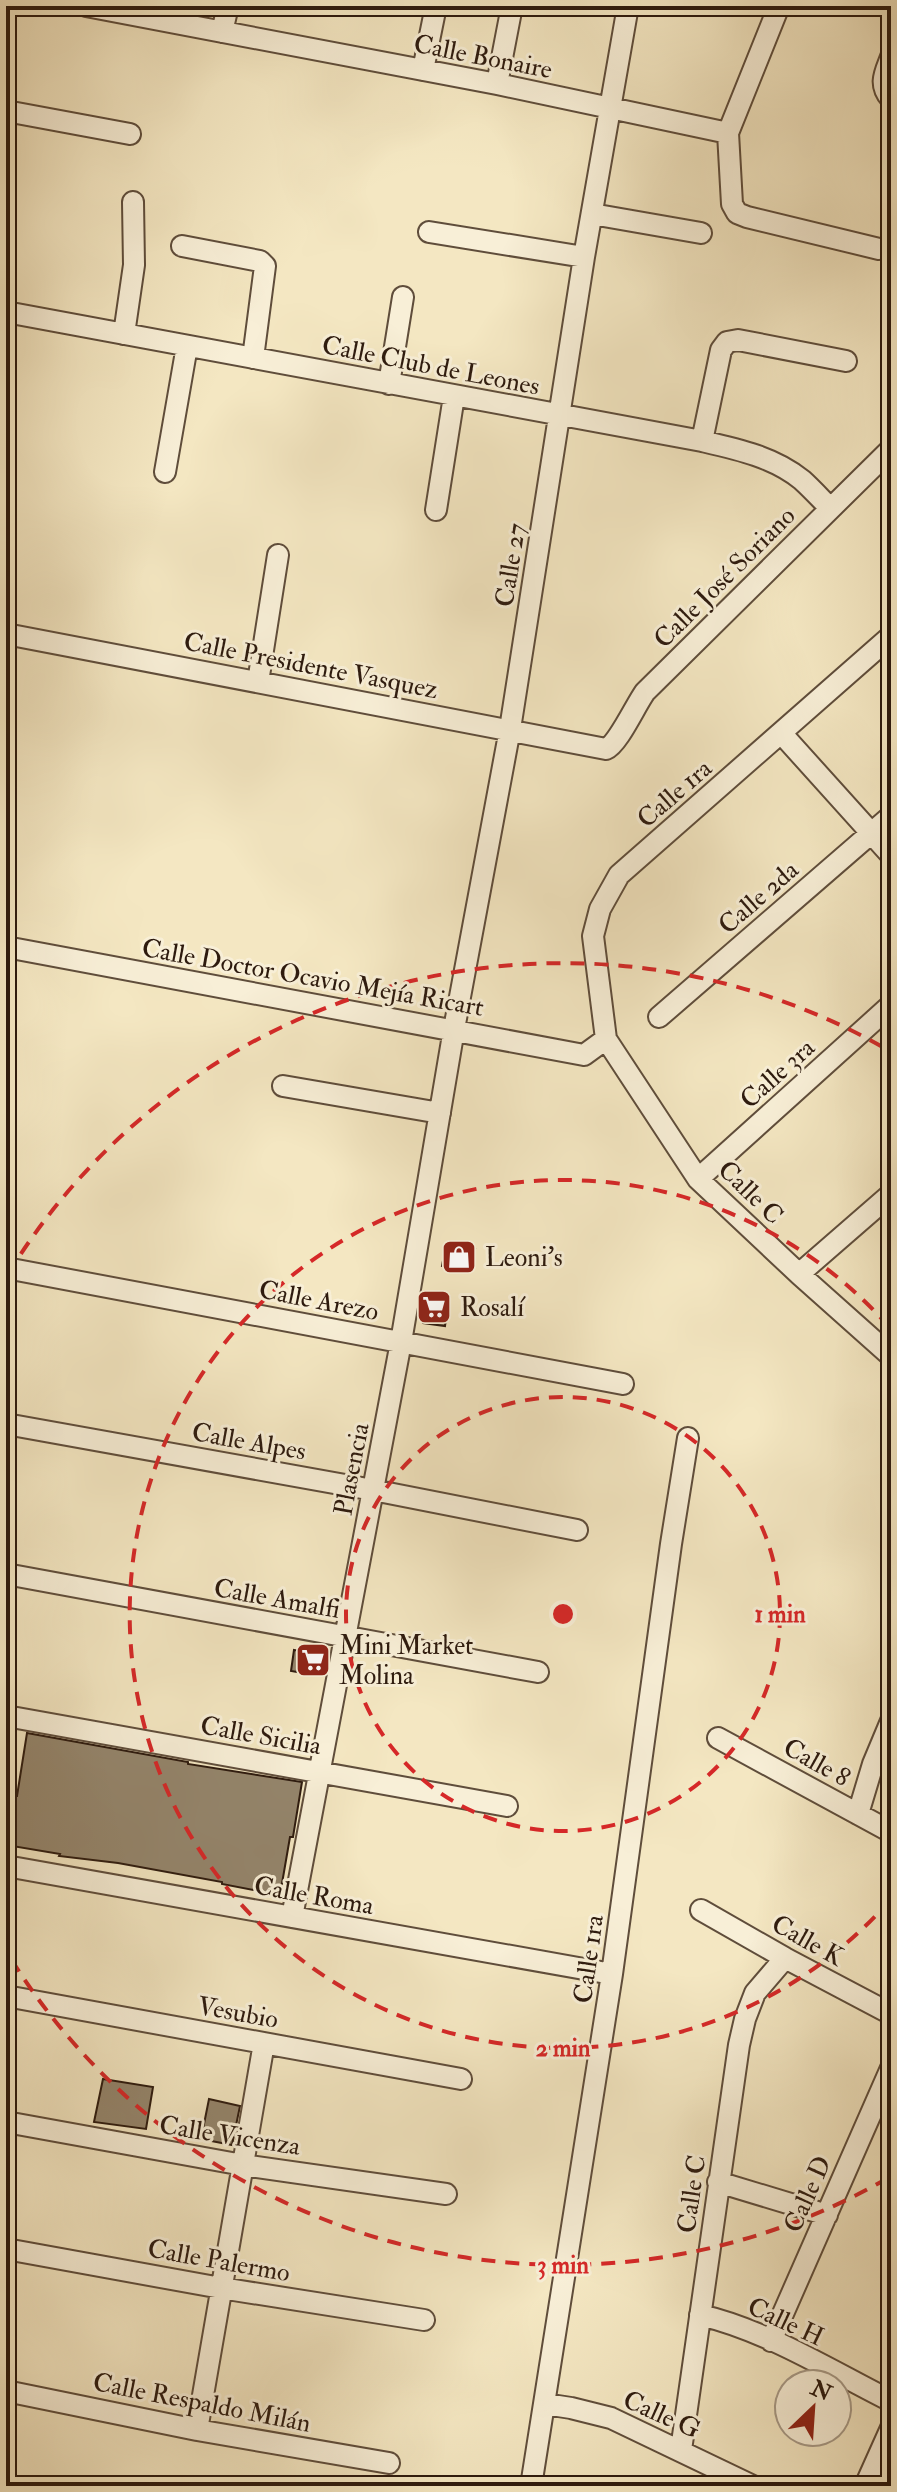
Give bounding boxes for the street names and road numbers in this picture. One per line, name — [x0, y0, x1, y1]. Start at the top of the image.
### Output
street label: Calle Bonaire — [411, 28, 555, 86]
street label: Calle Club de Leones — [319, 329, 542, 403]
street label: Calle José Soriano — [647, 500, 802, 655]
street label: Calle 27 — [489, 521, 533, 609]
street label: Calle Presidente Vasquez — [181, 626, 441, 706]
street label: Calle 1ra — [631, 752, 719, 835]
street label: Calle 2da — [712, 854, 806, 941]
street label: Calle Doctor Ocavio Mejía Ricart — [139, 932, 486, 1024]
street label: Calle 3ra — [734, 1032, 822, 1116]
street label: Calle C — [711, 1154, 790, 1231]
street label: Calle Arezo — [256, 1274, 381, 1328]
street label: Calle Alpes — [189, 1416, 308, 1469]
street label: Plasencia — [327, 1420, 377, 1518]
street label: Calle Amalfi — [211, 1572, 342, 1626]
street label: Calle Sicilia — [198, 1710, 324, 1762]
street label: Calle 8 — [778, 1732, 855, 1794]
street label: Calle Roma — [252, 1870, 376, 1922]
street label: Calle K — [766, 1908, 850, 1974]
street label: Calle 1ra — [567, 1913, 611, 2005]
street label: Vesubio — [195, 1990, 281, 2036]
street label: Calle Vicenza — [157, 2109, 303, 2163]
street label: Calle D — [777, 2151, 839, 2238]
street label: Calle C — [671, 2153, 713, 2235]
street label: Calle Palermo — [145, 2233, 293, 2289]
street label: Calle H — [742, 2290, 829, 2353]
street label: Calle Respaldo Milán — [90, 2366, 314, 2441]
street label: Calle G — [618, 2384, 705, 2446]

